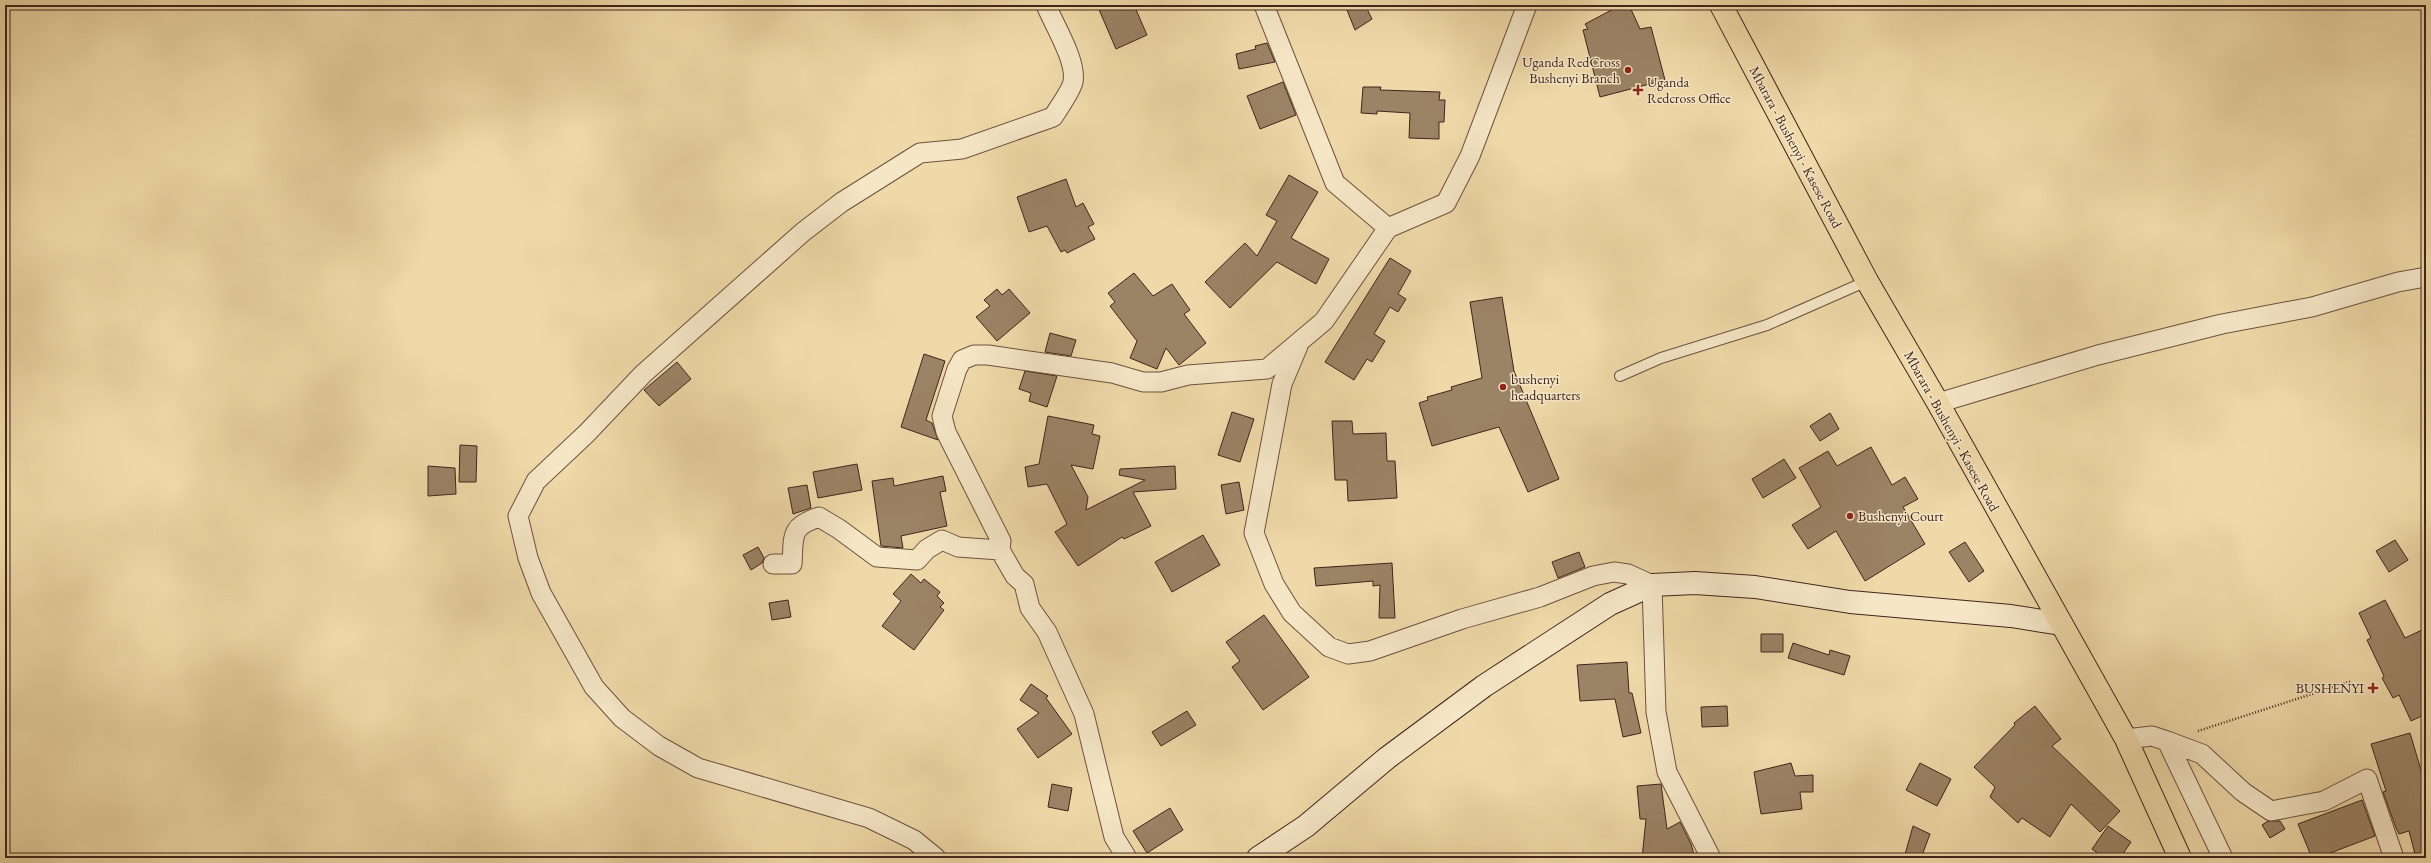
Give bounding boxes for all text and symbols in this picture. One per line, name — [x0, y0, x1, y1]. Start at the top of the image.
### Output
place label: Uganda RedCross Bushenyi Branch — [1522, 53, 1620, 87]
street label: Mbarara - Bushenyi - Kasese Road — [1746, 63, 1847, 232]
marker: Uganda RedCross Bushenyi Branch — [1623, 65, 1633, 75]
place label: Uganda Redcross Office — [1647, 73, 1731, 107]
marker: Uganda Redcross Office — [1632, 84, 1644, 96]
street label: Mbarara - Bushenyi - Kasese Road — [1900, 348, 2004, 515]
place label: bushenyi headquarters — [1511, 370, 1581, 404]
marker: bushenyi headquarters — [1498, 382, 1508, 392]
place label: Bushenyi Court — [1858, 507, 1944, 525]
marker: Bushenyi Court — [1845, 511, 1855, 521]
place label: BUSHENYI — [2296, 679, 2364, 697]
marker: BUSHENYI — [2367, 682, 2379, 694]

